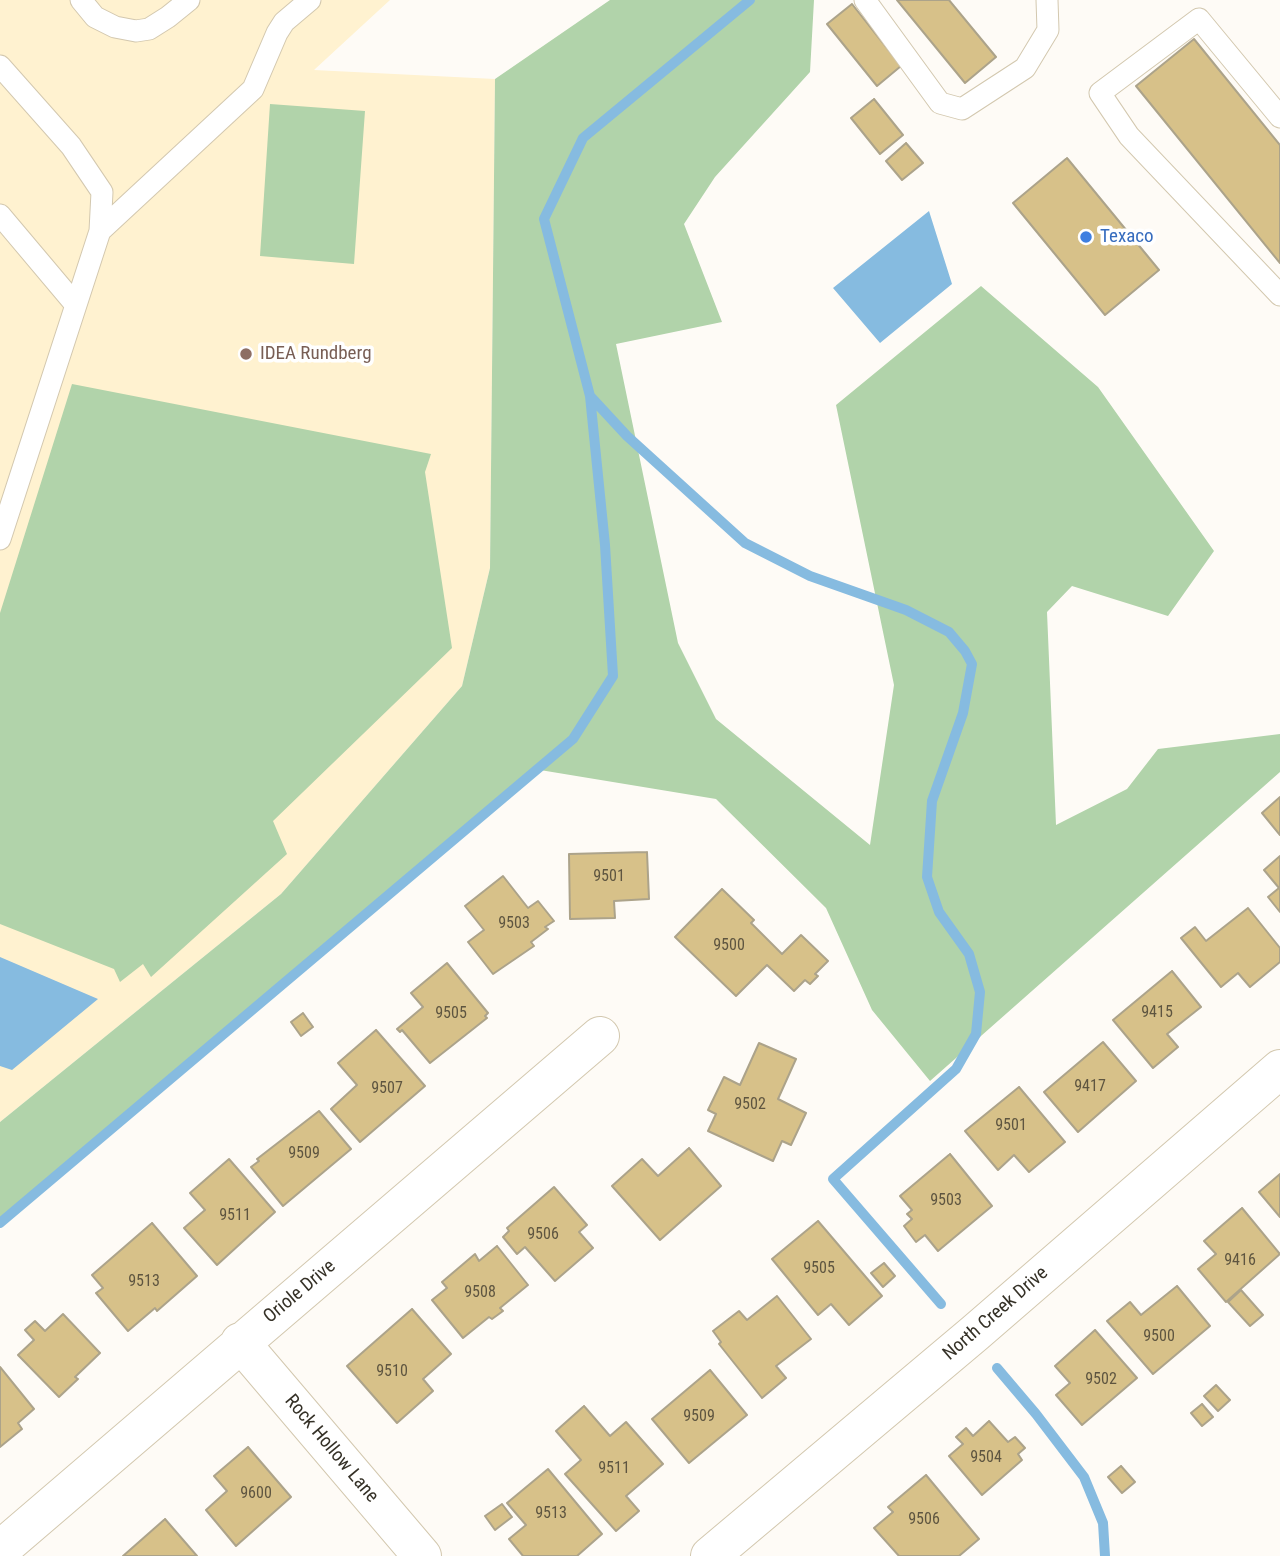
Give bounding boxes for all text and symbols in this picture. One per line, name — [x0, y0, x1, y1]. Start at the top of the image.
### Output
place label: Texaco — [1100, 226, 1154, 248]
marker: Texaco — [1078, 229, 1094, 245]
place label: IDEA Rundberg — [260, 343, 372, 365]
marker: IDEA Rundberg — [238, 346, 254, 362]
house number: 9501 — [593, 867, 625, 887]
house number: 9503 — [498, 914, 530, 934]
house number: 9500 — [713, 936, 745, 956]
house number: 9415 — [1141, 1003, 1173, 1023]
house number: 9505 — [435, 1004, 467, 1024]
house number: 9417 — [1074, 1077, 1106, 1097]
house number: 9507 — [371, 1079, 403, 1099]
house number: 9502 — [734, 1095, 766, 1115]
house number: 9501 — [995, 1116, 1027, 1136]
house number: 9509 — [288, 1144, 320, 1164]
house number: 9503 — [930, 1191, 962, 1211]
house number: 9511 — [219, 1206, 251, 1226]
house number: 9506 — [527, 1225, 559, 1245]
house number: 9416 — [1224, 1251, 1256, 1271]
street label: Oriole Drive — [259, 1255, 341, 1329]
house number: 9505 — [803, 1259, 835, 1279]
street label: North Creek Drive — [939, 1262, 1053, 1366]
house number: 9513 — [128, 1272, 160, 1292]
house number: 9508 — [464, 1283, 496, 1303]
house number: 9500 — [1143, 1327, 1175, 1347]
house number: 9510 — [376, 1362, 408, 1382]
house number: 9502 — [1085, 1370, 1117, 1390]
street label: Rock Hollow Lane — [279, 1390, 383, 1508]
house number: 9509 — [683, 1407, 715, 1427]
house number: 9504 — [970, 1448, 1002, 1468]
house number: 9511 — [598, 1459, 630, 1479]
house number: 9600 — [240, 1484, 272, 1504]
house number: 9513 — [535, 1504, 567, 1524]
house number: 9506 — [908, 1510, 940, 1530]

